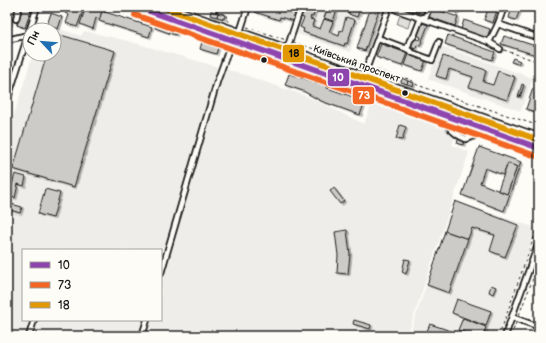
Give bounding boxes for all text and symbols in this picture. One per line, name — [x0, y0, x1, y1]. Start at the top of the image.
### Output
north arrow — [22, 22, 62, 62]
text: Пн — [24, 28, 43, 47]
street label: Київський проспект — [312, 43, 402, 85]
line badge: 18 — [282, 44, 305, 63]
text: 18 — [288, 47, 300, 60]
unlabelled marker — [259, 55, 269, 65]
line badge: 10 — [327, 68, 350, 87]
text: 10 — [332, 71, 344, 84]
line badge: 73 — [352, 86, 375, 105]
unlabelled marker — [400, 88, 410, 98]
text: 73 — [358, 89, 371, 102]
legend — [22, 249, 162, 321]
text: 10 — [58, 258, 70, 273]
text: 73 — [58, 278, 71, 293]
text: 18 — [58, 298, 70, 313]

